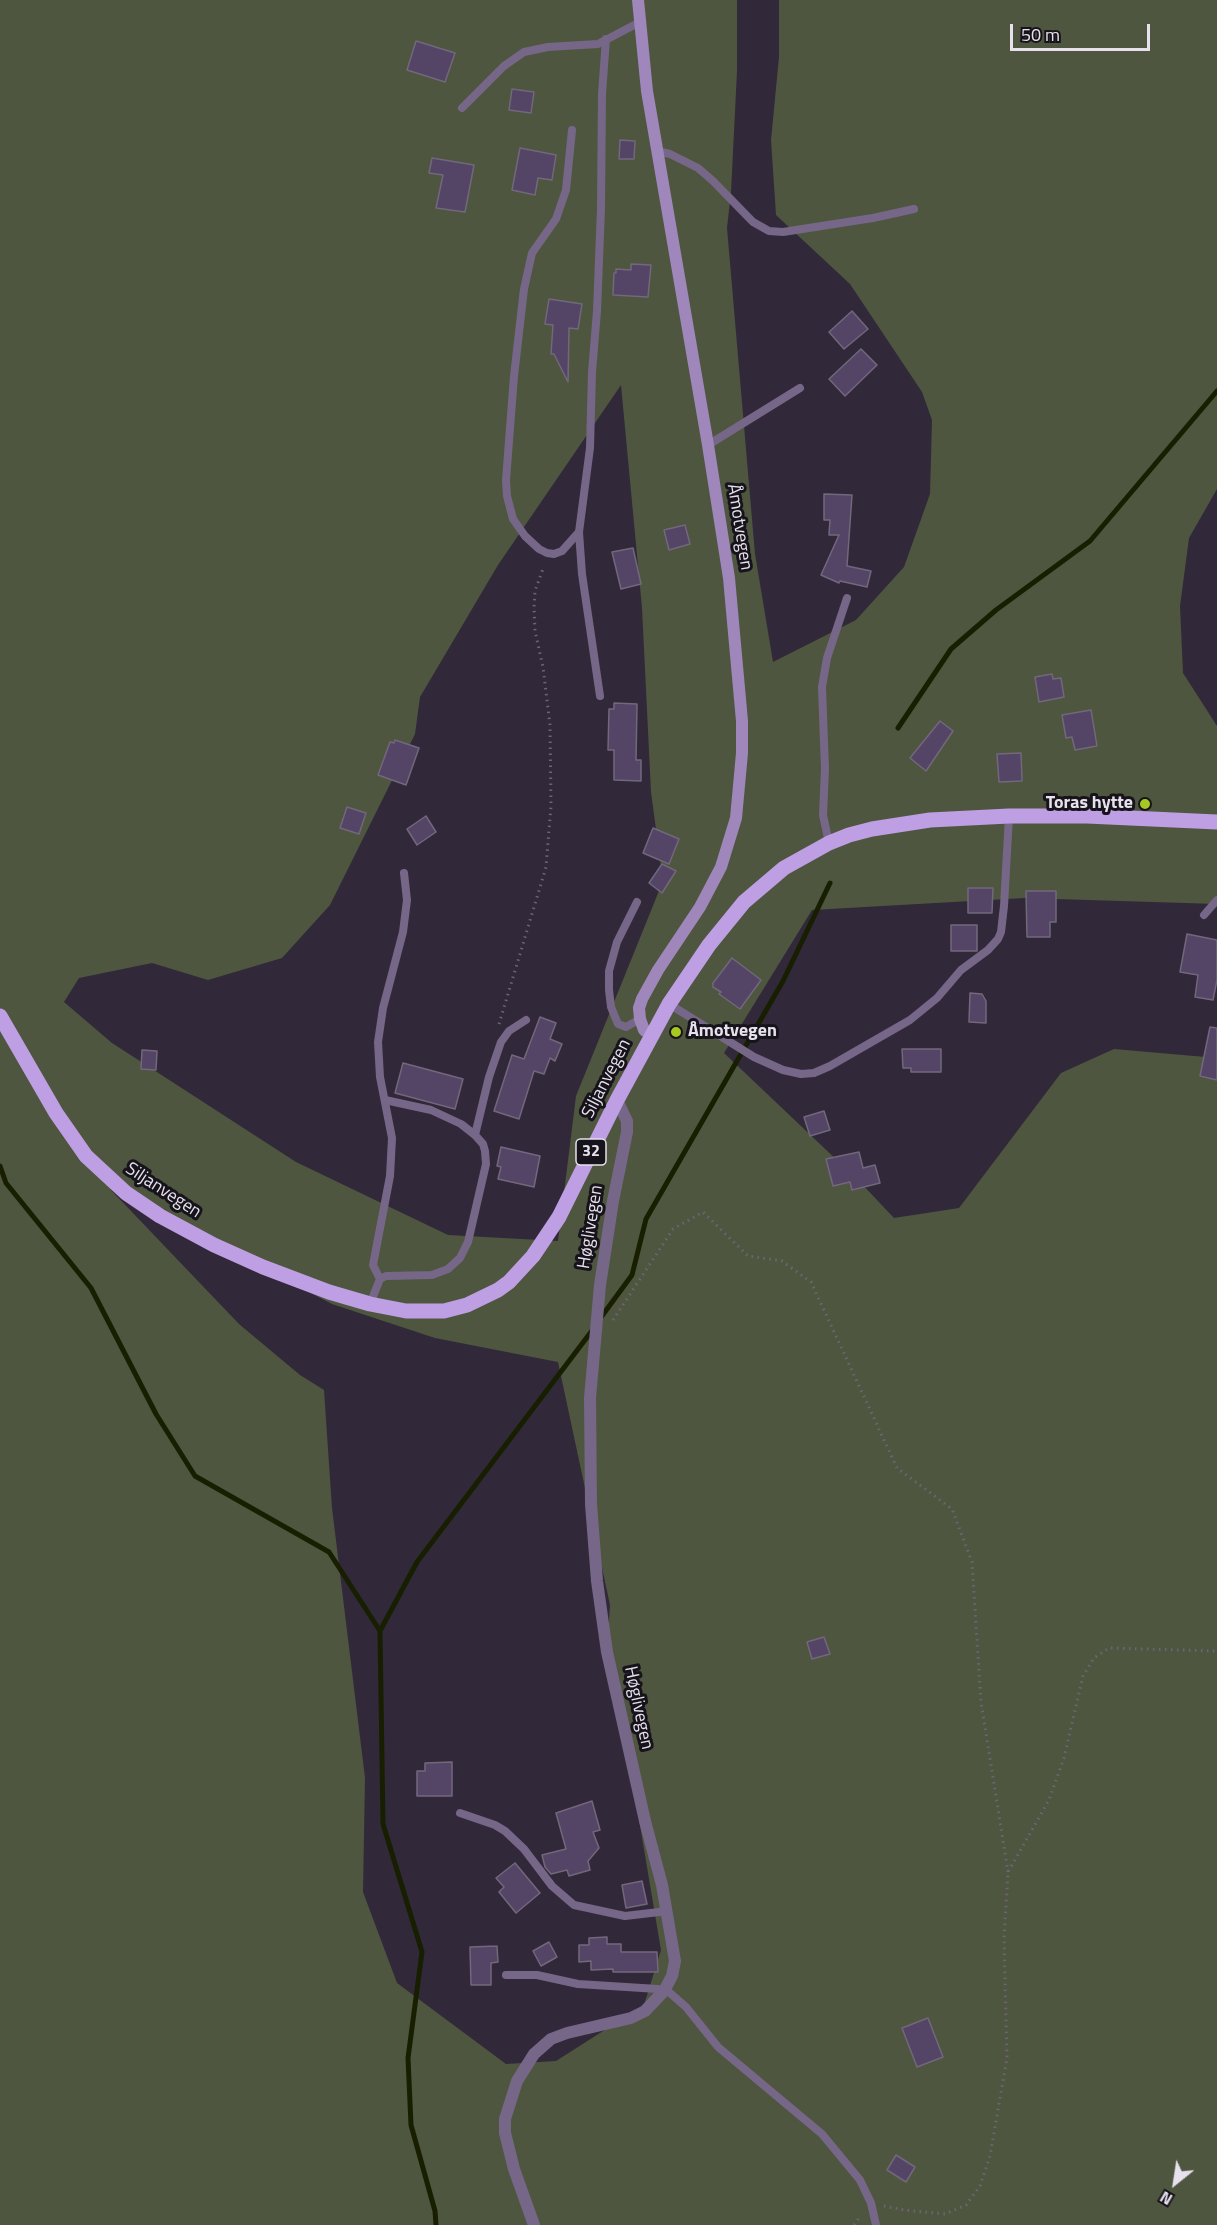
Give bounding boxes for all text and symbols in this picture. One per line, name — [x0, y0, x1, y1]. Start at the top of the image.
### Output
scale bar — [1013, 12, 1152, 50]
text: 50 m — [1021, 21, 1060, 48]
street label: Åmotvegen — [722, 482, 756, 572]
place label: Toras hytte — [1046, 793, 1133, 815]
marker: Toras hytte — [1138, 797, 1152, 811]
place label: Åmotvegen — [688, 1021, 777, 1043]
marker: Åmotvegen — [669, 1025, 683, 1039]
street label: Siljanvegen — [578, 1036, 636, 1122]
road number: 32 — [576, 1139, 606, 1165]
street label: Siljanvegen — [121, 1159, 205, 1223]
street label: Høglivegen — [574, 1184, 608, 1270]
street label: Høglivegen — [619, 1664, 657, 1752]
north arrow — [1145, 2153, 1205, 2213]
text: N — [1155, 2185, 1177, 2212]

